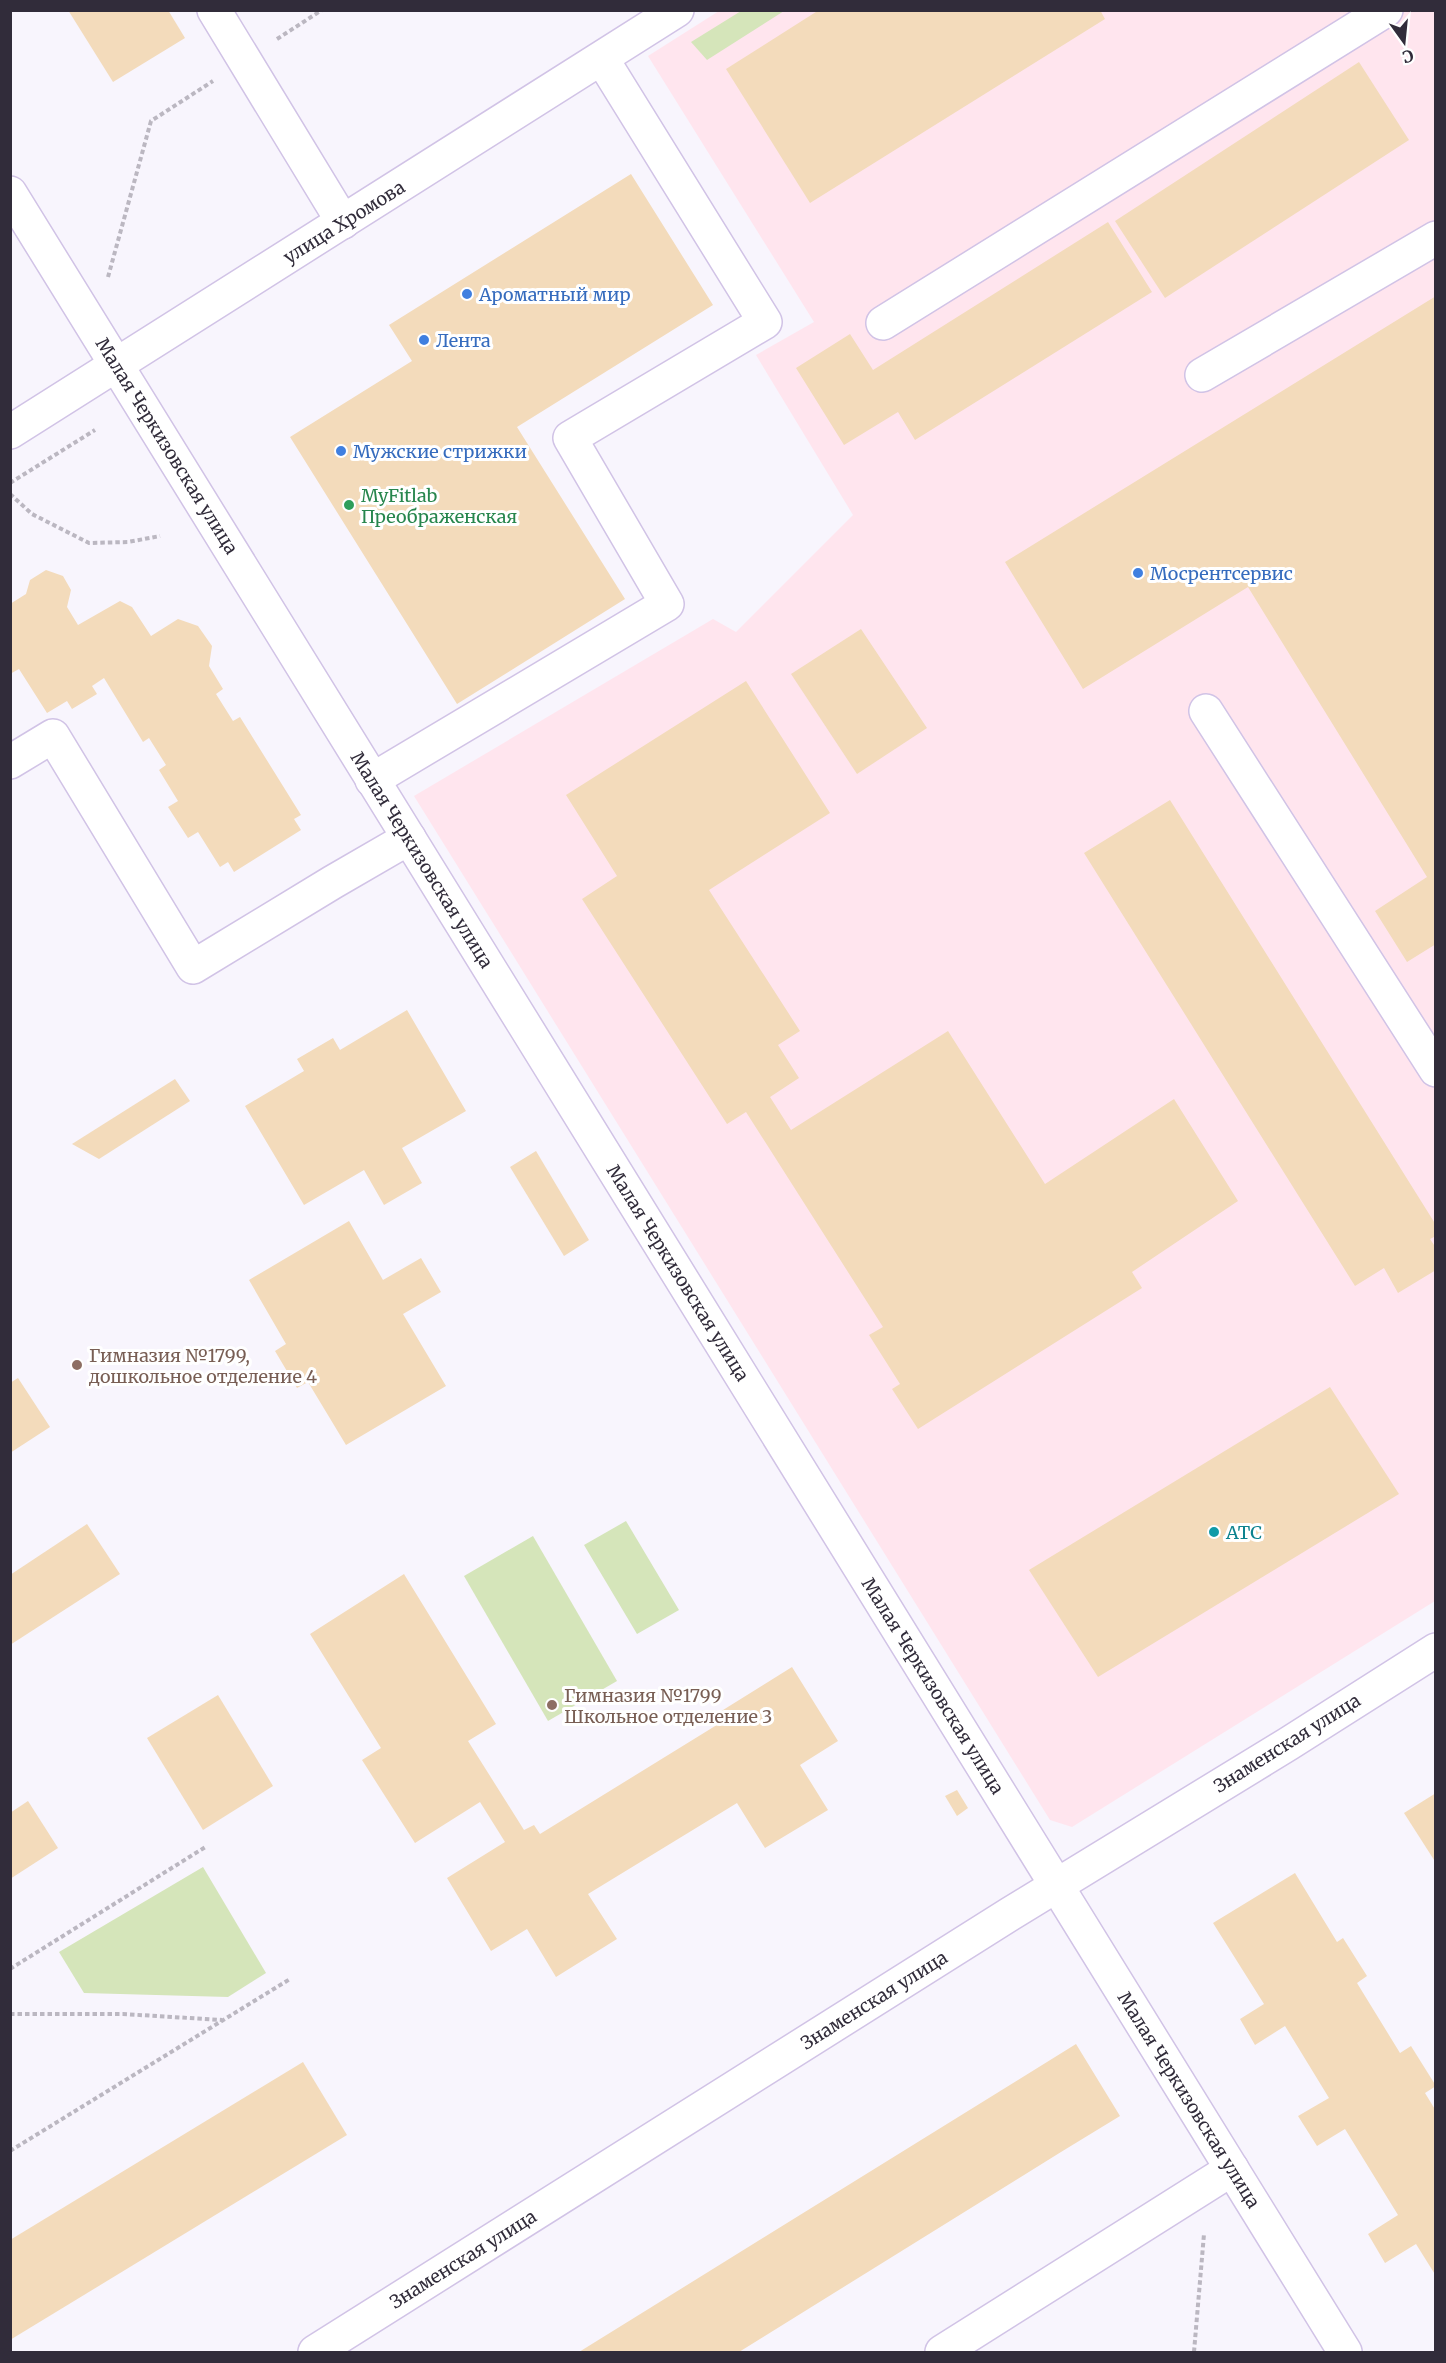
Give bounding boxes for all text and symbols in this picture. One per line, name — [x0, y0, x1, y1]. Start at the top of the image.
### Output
north arrow — [1374, 12, 1434, 72]
text: С — [1400, 45, 1416, 68]
street label: улица Хромова — [279, 175, 409, 269]
place label: Ароматный мир — [478, 283, 630, 306]
marker: Ароматный мир — [460, 287, 474, 301]
place label: Лента — [436, 329, 491, 352]
marker: Лента — [417, 333, 431, 347]
street label: Малая Черкизовская улица — [91, 334, 243, 559]
place label: Мужские стрижки — [353, 440, 527, 463]
marker: Мужские стрижки — [334, 444, 348, 458]
place label: MyFitlab Преображенская — [361, 484, 518, 528]
marker: MyFitlab Преображенская — [342, 498, 356, 512]
place label: Мосрентсервис — [1150, 562, 1293, 585]
marker: Мосрентсервис — [1131, 566, 1145, 580]
street label: Малая Черкизовская улица — [346, 748, 498, 973]
street label: Малая Черкизовская улица — [602, 1161, 754, 1386]
place label: Гимназия №1799, дошкольное отделение 4 — [88, 1344, 317, 1388]
marker: Гимназия №1799, дошкольное отделение 4 — [70, 1358, 84, 1372]
place label: АТС — [1225, 1521, 1262, 1544]
marker: АТС — [1207, 1525, 1221, 1539]
street label: Малая Черкизовская улица — [857, 1574, 1009, 1799]
place label: Гимназия №1799 Школьное отделение 3 — [564, 1684, 772, 1728]
street label: Знаменская улица — [1209, 1688, 1365, 1797]
marker: Гимназия №1799 Школьное отделение 3 — [545, 1698, 559, 1712]
street label: Знаменская улица — [796, 1945, 952, 2054]
street label: Малая Черкизовская улица — [1113, 1988, 1265, 2213]
street label: Знаменская улица — [385, 2204, 541, 2313]

